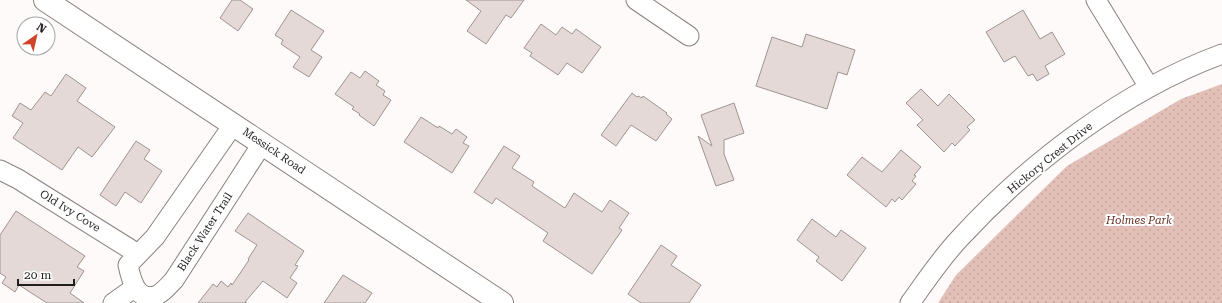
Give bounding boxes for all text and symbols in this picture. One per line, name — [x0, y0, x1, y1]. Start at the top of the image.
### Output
north arrow — [16, 16, 56, 56]
text: N — [34, 20, 49, 36]
street label: Hickory Crest Drive — [1005, 120, 1095, 196]
street label: Messick Road — [240, 125, 308, 177]
street label: Old Ivy Cove — [37, 187, 103, 235]
street label: Black Water Trail — [175, 190, 236, 274]
park label: Holmes Park — [1105, 214, 1172, 227]
scale bar — [18, 261, 74, 287]
text: 20 m — [24, 268, 51, 282]

